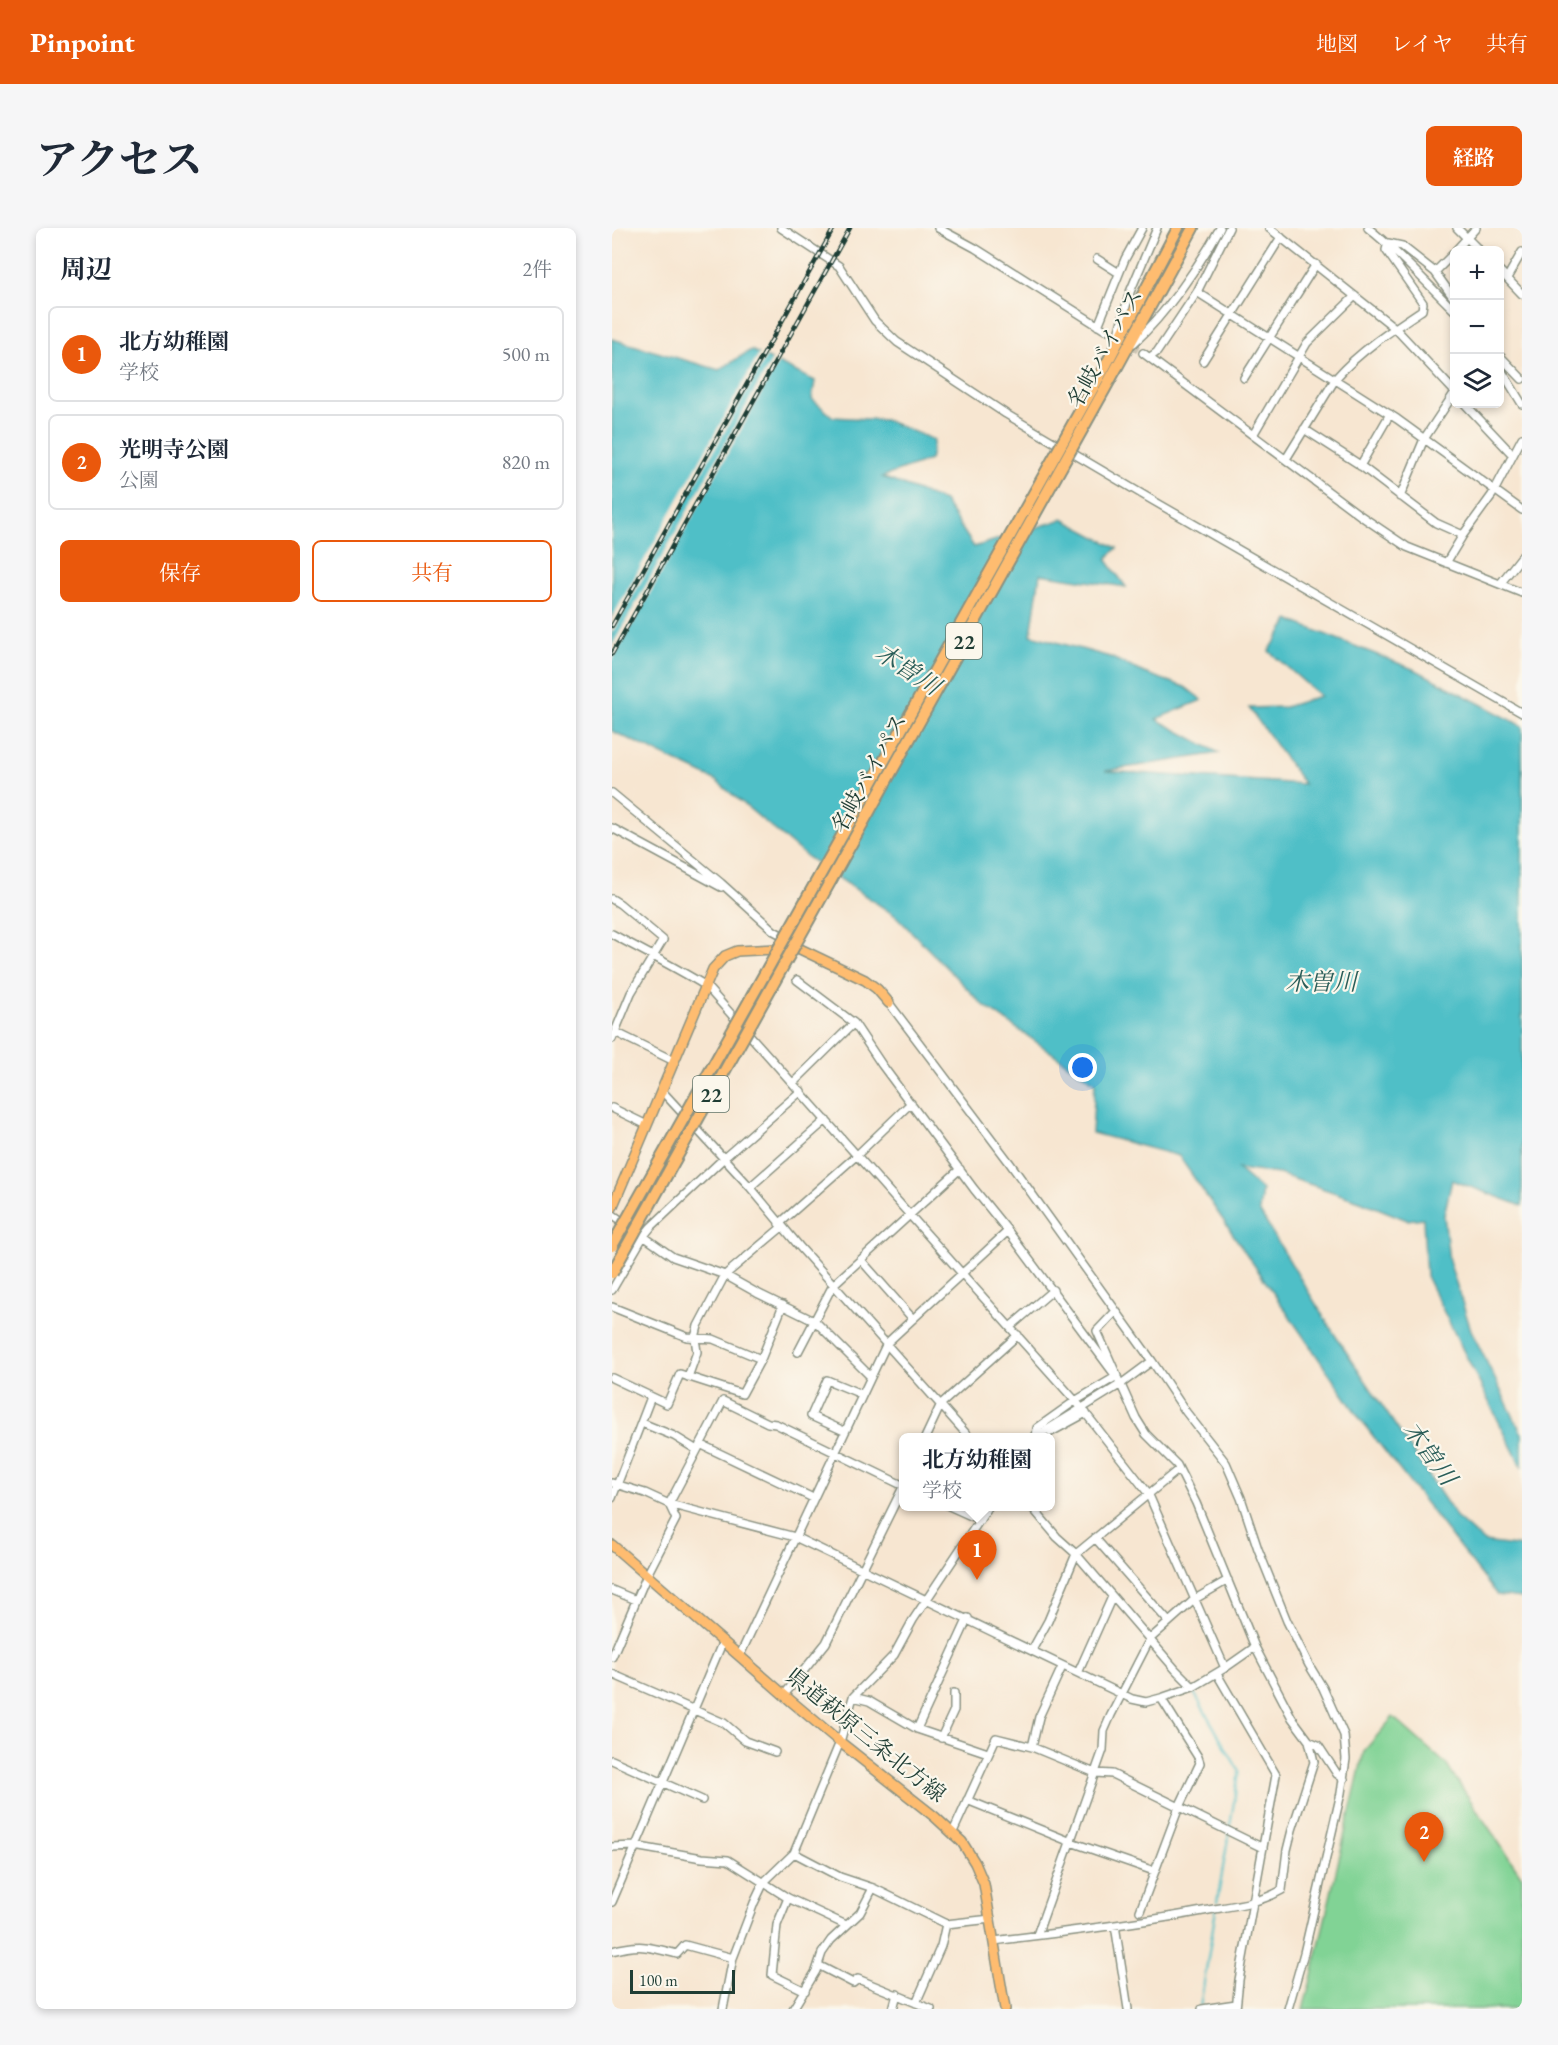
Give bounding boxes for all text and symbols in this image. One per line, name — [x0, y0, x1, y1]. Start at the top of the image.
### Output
text: Pinpoint — [30, 24, 135, 60]
text: 地図 — [1316, 30, 1358, 57]
text: レイヤ — [1391, 30, 1453, 57]
text: 共有 — [1486, 30, 1528, 57]
button: 経路 — [1426, 126, 1522, 186]
text: アクセス — [36, 132, 203, 187]
map controls — [1450, 246, 1504, 408]
button: + — [1450, 246, 1504, 300]
text: 周辺 — [60, 252, 112, 286]
text: 2件 — [522, 256, 552, 282]
street label: 名岐バイパス — [1060, 283, 1150, 413]
button: − — [1450, 300, 1504, 354]
text: 北方幼稚園 — [119, 327, 229, 356]
text: 1 — [76, 341, 87, 367]
text: 500 m — [502, 341, 550, 367]
button: layers — [1450, 354, 1504, 408]
text: 学校 — [119, 359, 159, 385]
text: 光明寺公園 — [119, 435, 229, 464]
text: 2 — [76, 449, 87, 475]
text: 820 m — [502, 449, 550, 475]
text: 公園 — [119, 467, 159, 493]
button: 保存 — [60, 540, 300, 602]
button: 共有 — [312, 540, 552, 602]
road number: 22 — [946, 623, 982, 659]
water label: 木曽川 — [869, 636, 949, 703]
street label: 名岐バイパス — [824, 708, 914, 838]
water label: 木曽川 — [1285, 966, 1360, 997]
your location — [1068, 1053, 1097, 1082]
road number: 22 — [693, 1076, 729, 1112]
water label: 木曽川 — [1396, 1415, 1465, 1494]
popup — [899, 1433, 1055, 1511]
text: 北方幼稚園 — [922, 1445, 1032, 1474]
text: 学校 — [922, 1477, 962, 1503]
pin: 1 — [958, 1530, 997, 1580]
street label: 県道萩原三条北方線 — [780, 1661, 952, 1809]
pin: 2 — [1404, 1812, 1444, 1862]
scale bar — [630, 1967, 735, 1994]
text: 100 m — [639, 1970, 678, 1991]

